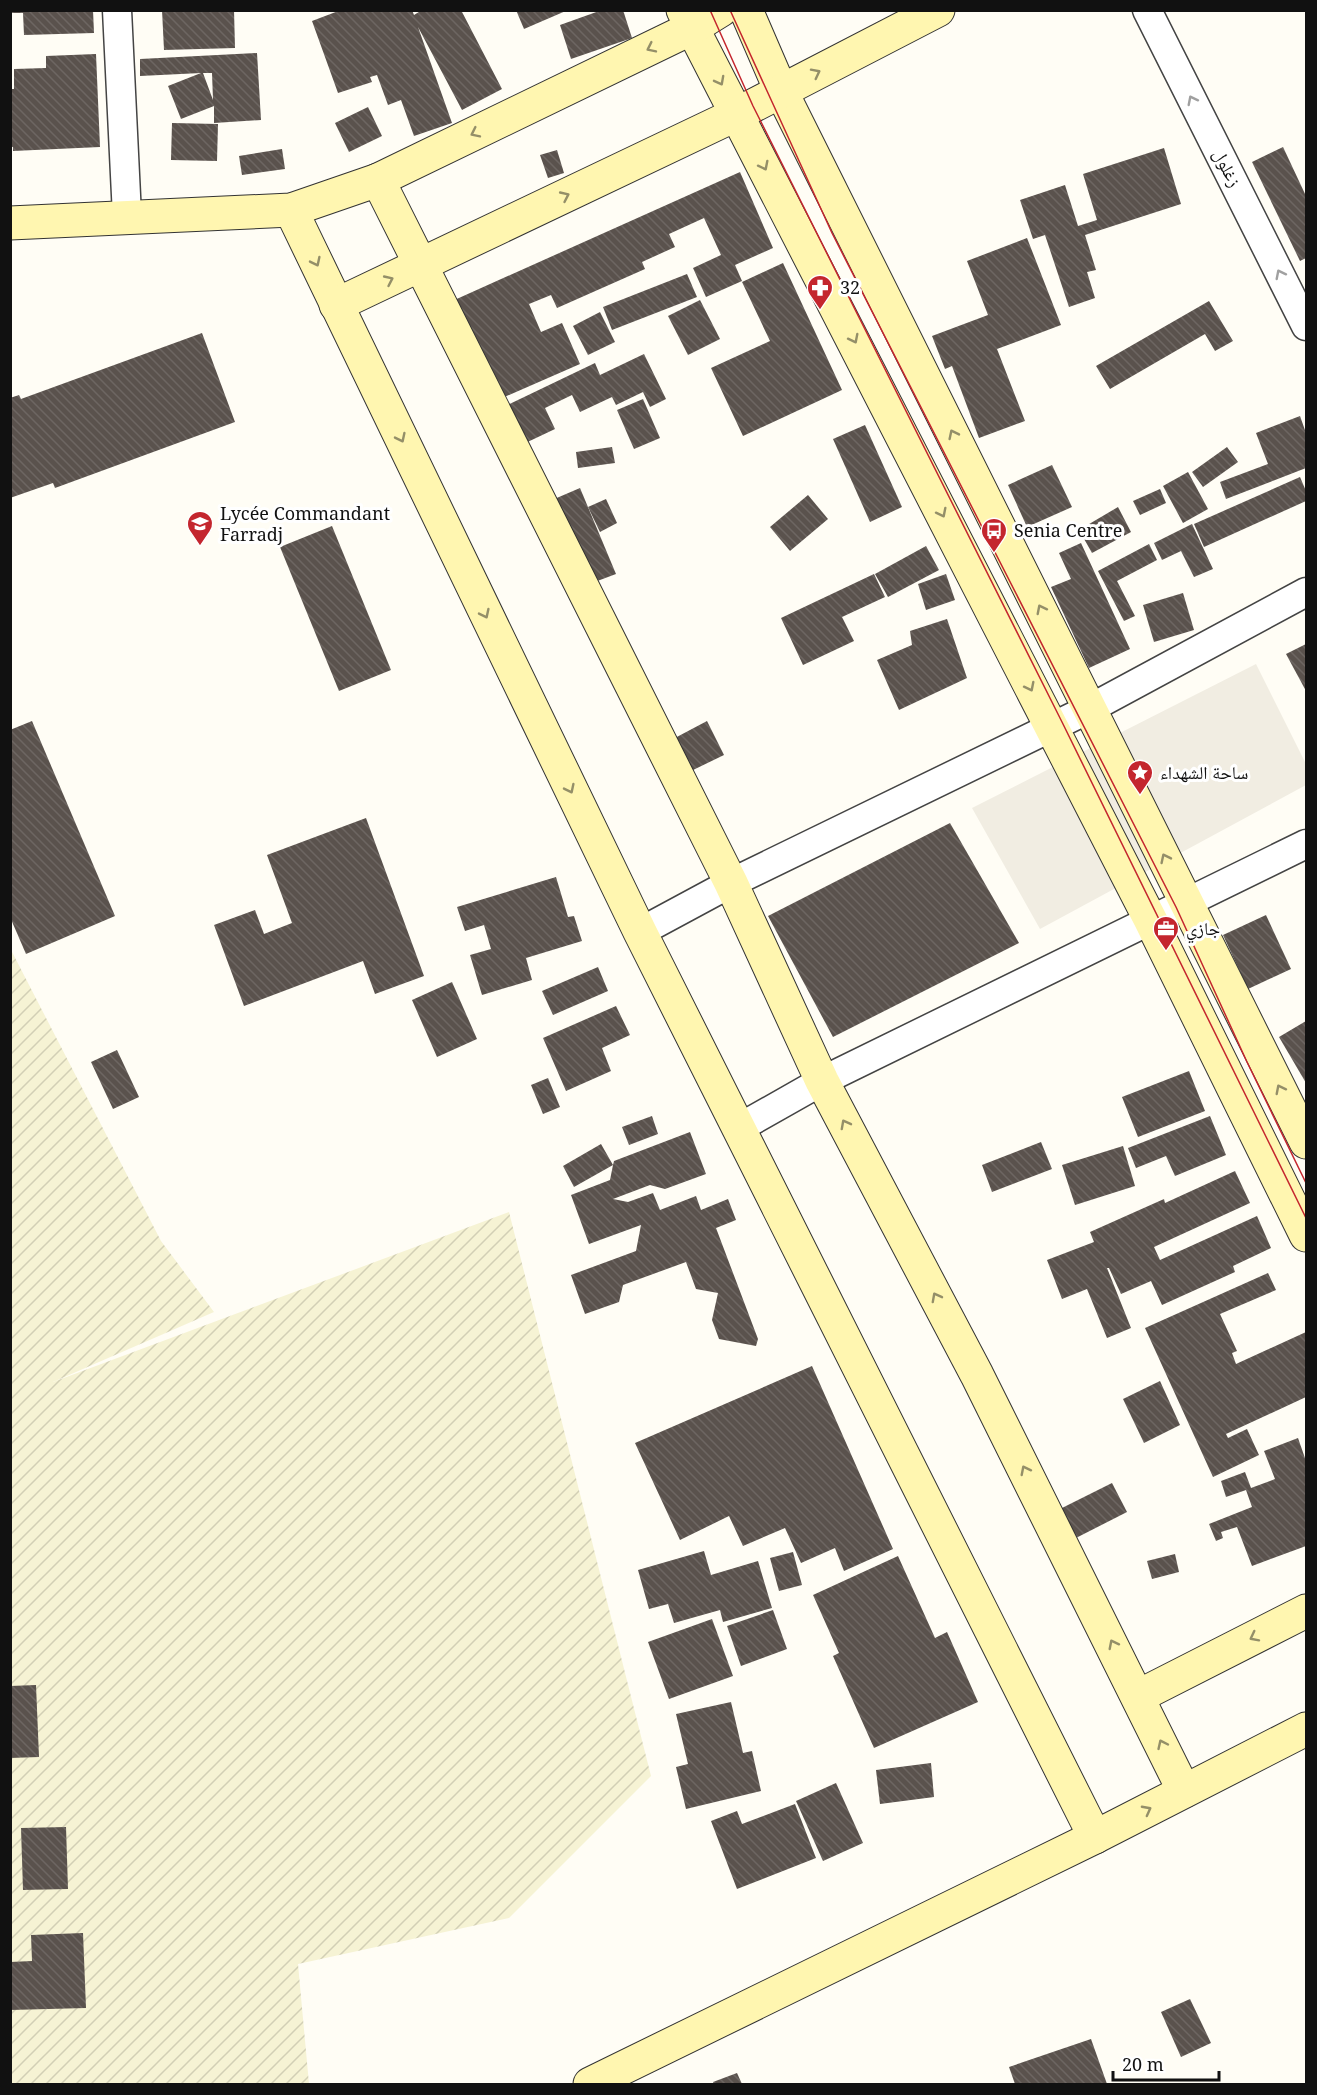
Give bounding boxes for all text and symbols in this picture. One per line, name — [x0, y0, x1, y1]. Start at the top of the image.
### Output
one-way arrow — [646, 40, 657, 52]
one-way arrow — [809, 69, 820, 80]
one-way arrow — [713, 75, 724, 85]
one-way arrow — [1188, 95, 1200, 106]
one-way arrow — [471, 126, 482, 137]
street label: زغلول — [1208, 144, 1248, 191]
one-way arrow — [757, 160, 768, 170]
one-way arrow — [559, 191, 570, 203]
one-way arrow — [308, 256, 320, 267]
one-way arrow — [1276, 270, 1287, 280]
pharmacy icon: 32 — [805, 273, 835, 311]
one-way arrow — [382, 275, 393, 287]
place label: 32 — [840, 275, 860, 299]
one-way arrow — [846, 333, 858, 344]
one-way arrow — [949, 430, 961, 441]
one-way arrow — [393, 432, 405, 443]
place label: Lycée Commandant Farradj — [220, 501, 390, 546]
one-way arrow — [935, 507, 946, 517]
school or university icon: Lycée Commandant Farradj — [185, 509, 215, 547]
bus stop icon: Senia Centre — [979, 516, 1009, 554]
place label: Senia Centre — [1014, 518, 1122, 542]
one-way arrow — [1037, 604, 1048, 615]
one-way arrow — [478, 607, 490, 618]
one-way arrow — [1023, 681, 1035, 692]
place icon: ساحة الشهداء — [1125, 758, 1155, 796]
place label: ساحة الشهداء — [1160, 760, 1248, 784]
one-way arrow — [563, 783, 575, 794]
one-way arrow — [1161, 854, 1173, 865]
office icon: جازي — [1151, 914, 1181, 952]
place label: جازي — [1186, 916, 1220, 944]
one-way arrow — [1276, 1085, 1288, 1096]
one-way arrow — [841, 1120, 852, 1130]
one-way arrow — [931, 1292, 943, 1303]
one-way arrow — [1020, 1465, 1032, 1476]
one-way arrow — [1250, 1630, 1261, 1642]
one-way arrow — [1108, 1639, 1120, 1650]
one-way arrow — [1157, 1739, 1169, 1750]
one-way arrow — [1141, 1806, 1152, 1817]
scale bar — [1113, 2044, 1220, 2082]
text: 20 m — [1122, 2052, 1164, 2076]

